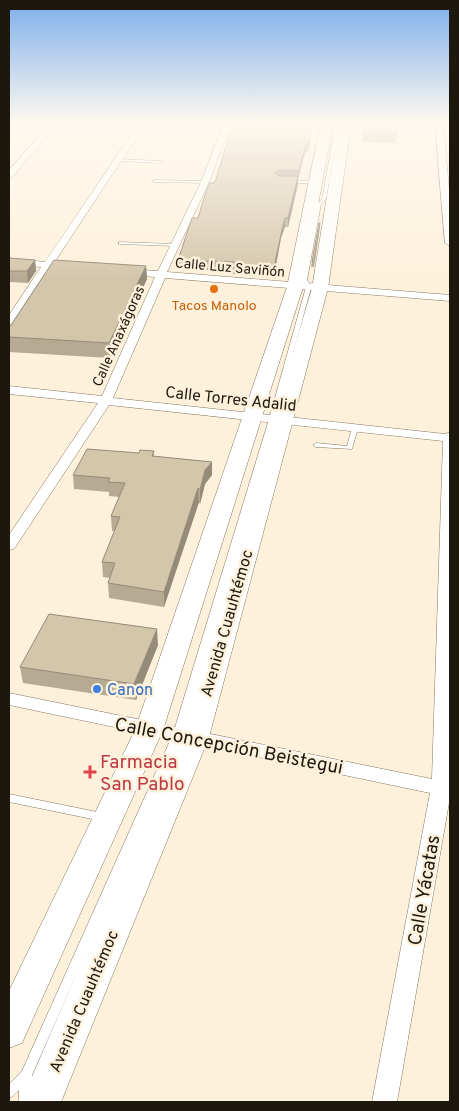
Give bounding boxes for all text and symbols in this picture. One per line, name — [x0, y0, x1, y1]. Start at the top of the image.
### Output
street label: Calle Luz Saviñón — [174, 255, 286, 282]
marker: Tacos Manolo — [208, 283, 220, 295]
street label: Calle Anaxágoras — [90, 284, 149, 390]
place label: Tacos Manolo — [171, 298, 257, 315]
street label: Calle Torres Adalid — [164, 383, 297, 417]
street label: Avenida Cuauhtémoc — [197, 548, 259, 700]
place label: Canon — [107, 681, 153, 701]
marker: Canon — [91, 683, 103, 695]
street label: Calle Concepción Beistegui — [112, 713, 345, 781]
place label: Farmacia San Pablo — [100, 751, 185, 797]
marker: Farmacia San Pablo — [84, 766, 96, 778]
street label: Calle Yácatas — [403, 833, 447, 948]
street label: Avenida Cuauhtémoc — [46, 928, 124, 1076]

